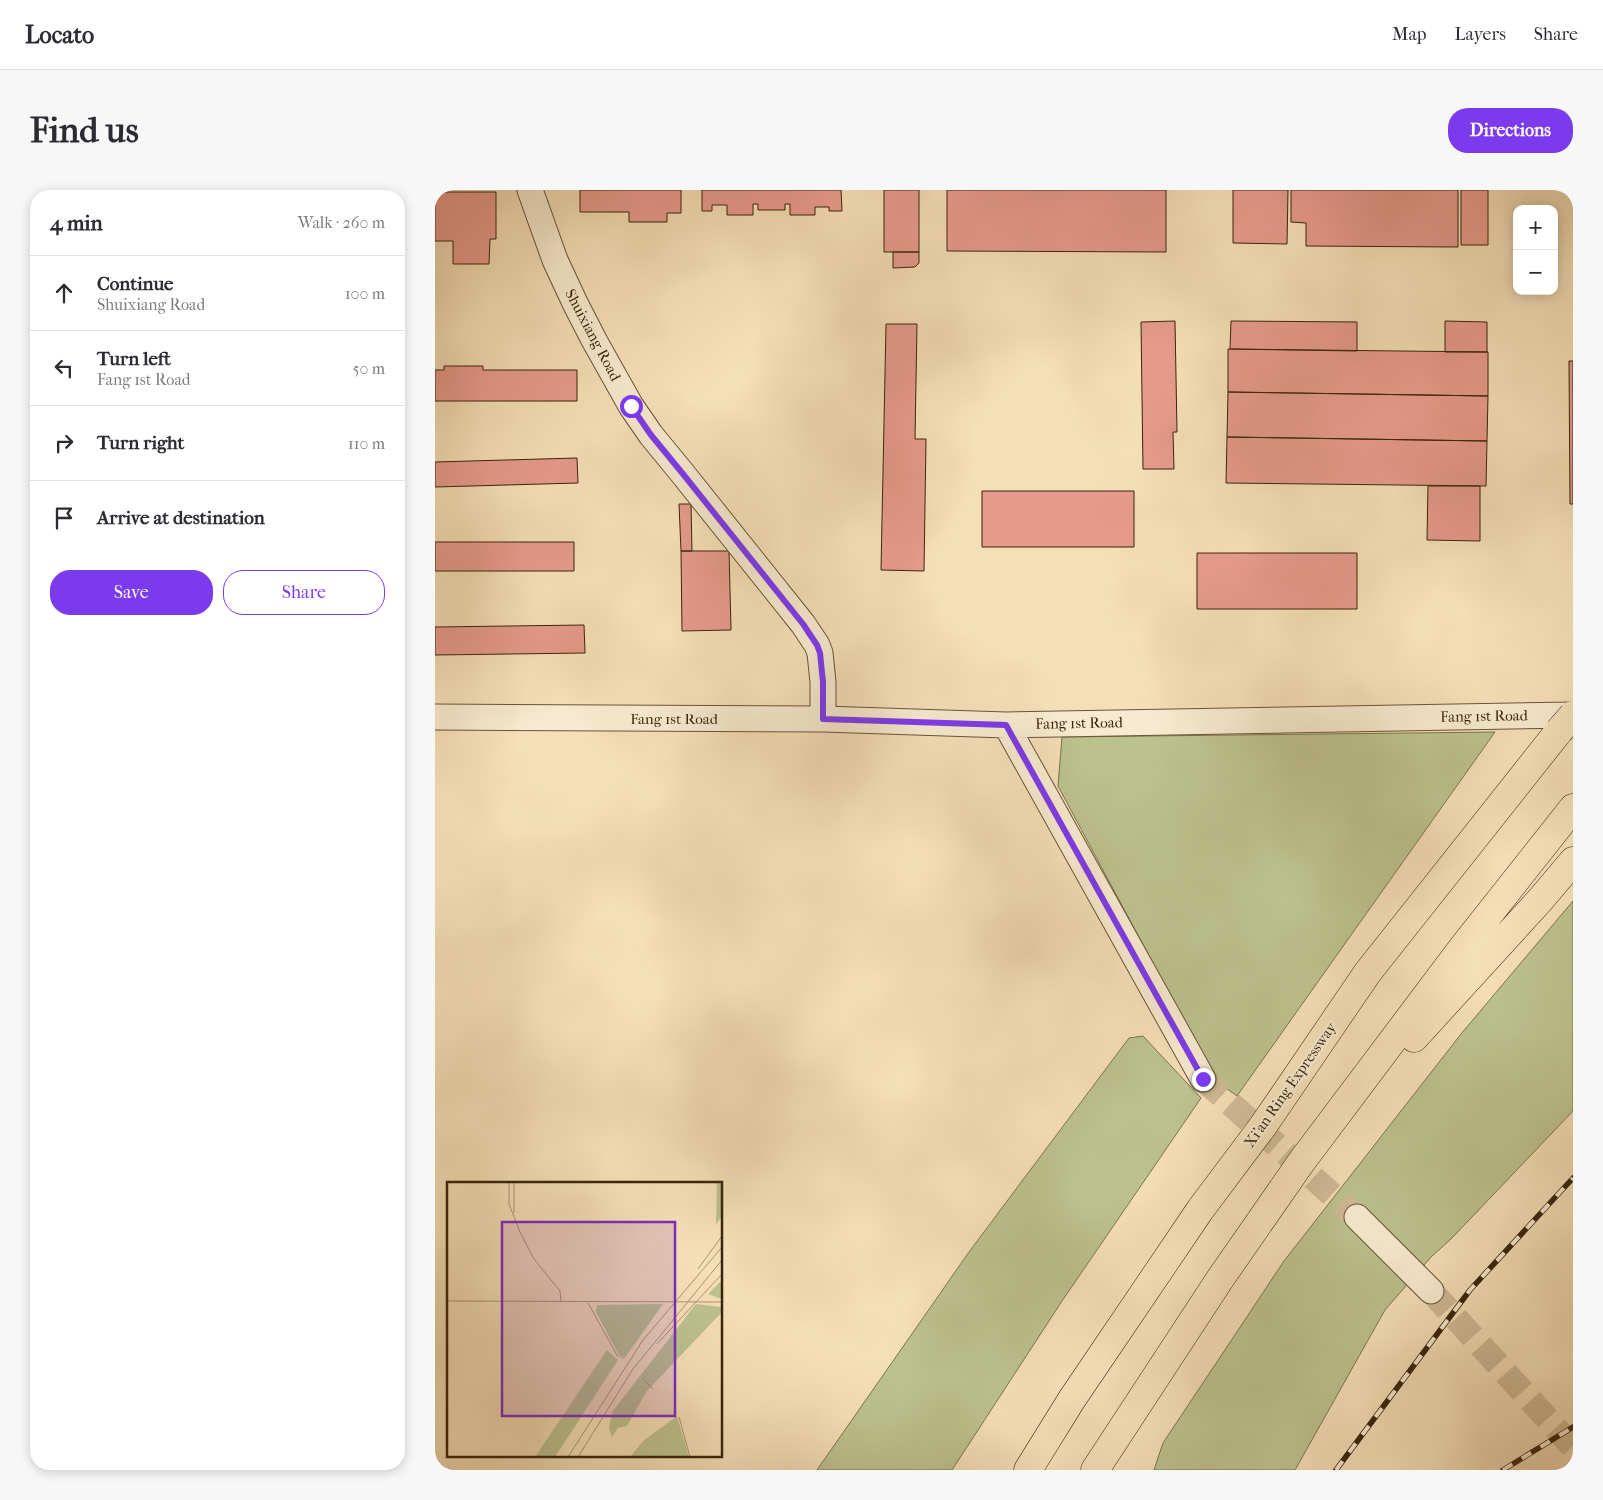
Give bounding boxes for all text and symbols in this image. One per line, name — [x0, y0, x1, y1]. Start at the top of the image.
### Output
text: Locato — [25, 21, 94, 49]
text: Map — [1392, 24, 1426, 45]
text: Layers — [1454, 24, 1506, 45]
text: Share — [1534, 24, 1578, 45]
button: Directions — [1448, 108, 1573, 153]
text: Find us — [30, 110, 139, 151]
map controls — [1513, 205, 1558, 295]
button: + — [1513, 205, 1558, 250]
text: 4 min — [50, 211, 103, 235]
text: Walk · 260 m — [298, 213, 385, 232]
button: − — [1513, 250, 1558, 295]
text: Continue — [97, 273, 173, 295]
icon: ahead — [50, 279, 78, 307]
text: 100 m — [345, 284, 385, 303]
street label: Shuixiang Road — [561, 286, 625, 385]
text: Shuixiang Road — [97, 295, 205, 314]
text: Turn left — [97, 348, 171, 370]
icon: left — [50, 354, 78, 382]
text: 50 m — [353, 359, 385, 378]
text: Fang 1st Road — [97, 370, 191, 389]
route start — [620, 395, 643, 418]
icon: right — [50, 429, 78, 457]
text: Turn right — [97, 432, 184, 454]
text: 110 m — [348, 434, 385, 453]
icon: arrive — [50, 504, 78, 532]
text: Arrive at destination — [97, 507, 265, 529]
button: Save — [50, 570, 213, 615]
button: Share — [223, 570, 385, 615]
street label: Fang 1st Road — [1440, 706, 1529, 726]
street label: Fang 1st Road — [630, 710, 719, 728]
street label: Fang 1st Road — [1035, 713, 1124, 733]
street label: Xi'an Ring Expressway — [1240, 1018, 1341, 1151]
route end — [1192, 1068, 1215, 1091]
inset map — [447, 1182, 723, 1458]

